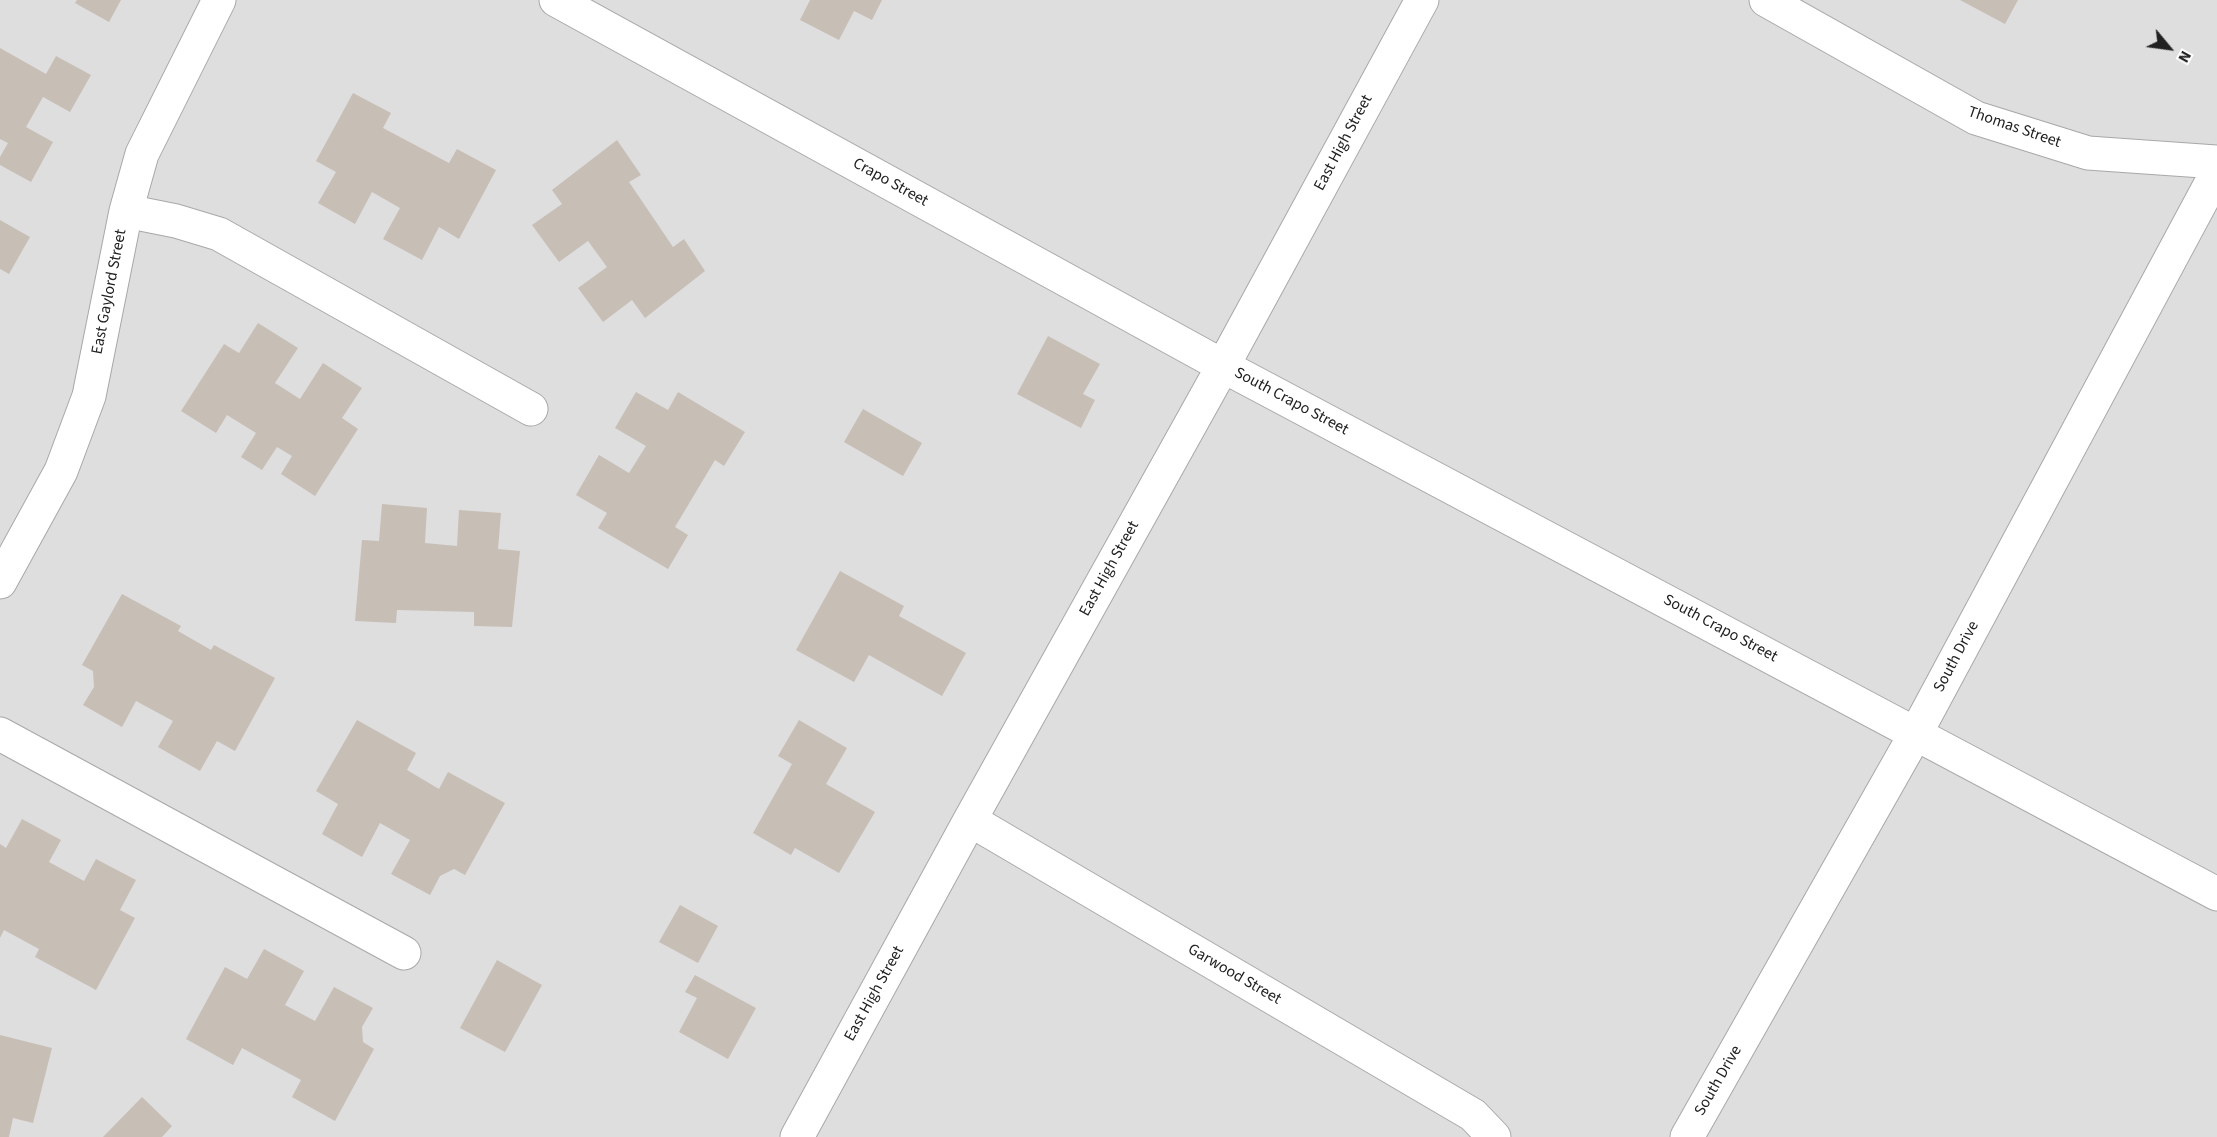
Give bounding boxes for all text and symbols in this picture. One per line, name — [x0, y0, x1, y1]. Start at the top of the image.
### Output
north arrow — [2139, 18, 2199, 78]
text: N — [2173, 47, 2197, 67]
street label: East High Street — [1311, 92, 1377, 194]
street label: Thomas Street — [1965, 103, 2063, 153]
street label: Crapo Street — [849, 154, 931, 212]
street label: East Gaylord Street — [88, 228, 132, 356]
street label: South Crapo Street — [1231, 364, 1351, 440]
street label: East High Street — [1076, 518, 1144, 620]
street label: South Crapo Street — [1660, 591, 1780, 667]
street label: South Drive — [1930, 618, 1984, 696]
street label: Garwood Street — [1184, 940, 1284, 1010]
street label: East High Street — [841, 943, 909, 1045]
street label: South Drive — [1691, 1042, 1747, 1120]

